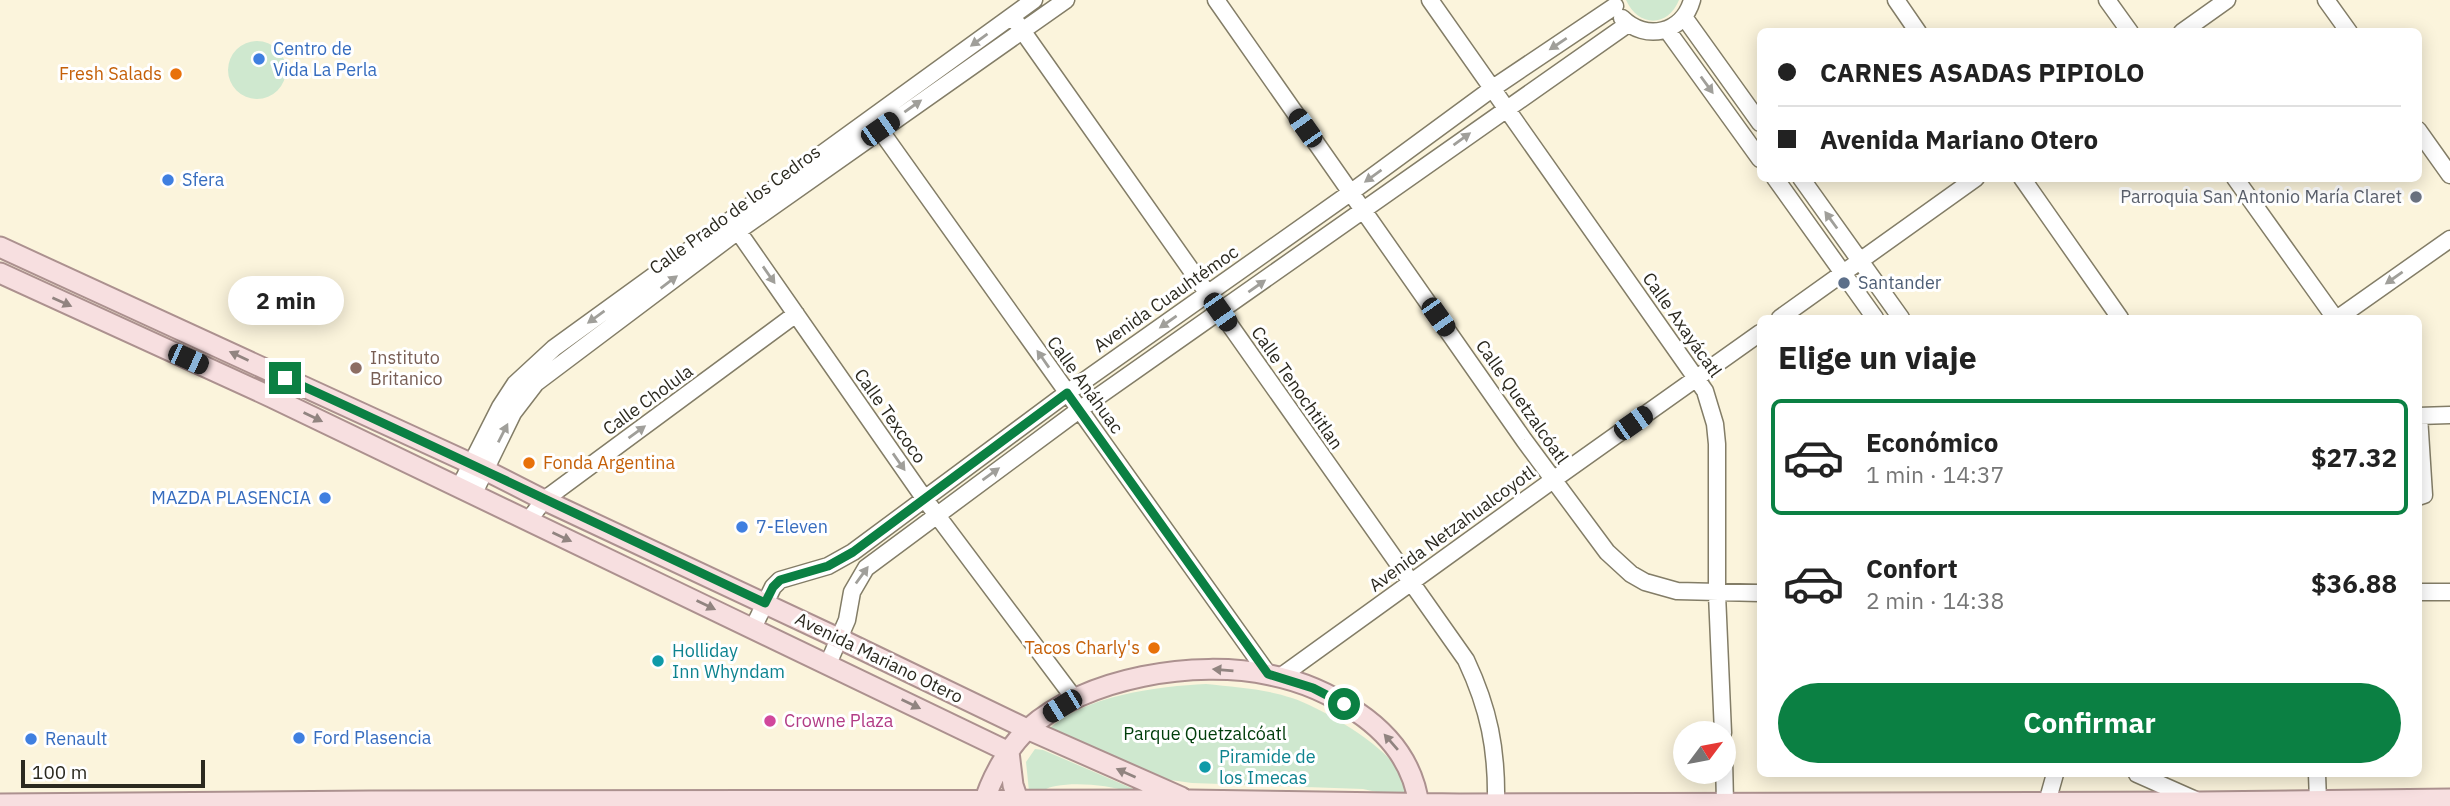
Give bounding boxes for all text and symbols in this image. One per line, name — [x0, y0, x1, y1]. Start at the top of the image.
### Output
one-way arrow — [970, 33, 988, 47]
place label: Centro de Vida La Perla — [273, 37, 378, 81]
one-way arrow — [1549, 37, 1567, 51]
marker: Centro de Vida La Perla — [251, 51, 267, 67]
text: CARNES ASADAS PIPIOLO — [1820, 55, 2145, 89]
place label: Fresh Salads — [59, 62, 162, 85]
marker: Fresh Salads — [168, 66, 184, 82]
one-way arrow — [1700, 76, 1714, 94]
one-way arrow — [904, 99, 922, 113]
car — [1285, 105, 1326, 151]
car — [857, 108, 904, 150]
text: Avenida Mariano Otero — [1820, 122, 2098, 156]
one-way arrow — [1453, 133, 1471, 147]
street label: Calle Prado de los Cedros — [645, 140, 825, 279]
place label: Sfera — [182, 168, 225, 191]
one-way arrow — [1364, 168, 1382, 182]
marker: Sfera — [160, 172, 176, 188]
place label: Parroquia San Antonio María Claret — [2120, 185, 2402, 208]
marker: Parroquia San Antonio María Claret — [2408, 189, 2424, 205]
one-way arrow — [1824, 211, 1838, 229]
street label: Avenida Cuauhtémoc — [1089, 240, 1242, 357]
one-way arrow — [762, 266, 776, 284]
street label: Calle Axayácatl — [1638, 268, 1727, 382]
place label: Santander — [1858, 271, 1942, 294]
one-way arrow — [2385, 271, 2403, 285]
one-way arrow — [660, 275, 678, 289]
marker: Santander — [1836, 275, 1852, 291]
callout: 2 min — [227, 276, 343, 326]
one-way arrow — [1248, 279, 1266, 293]
text: 2 min — [256, 285, 316, 315]
car — [1200, 289, 1241, 335]
car — [1418, 294, 1459, 340]
one-way arrow — [52, 296, 72, 307]
one-way arrow — [587, 310, 605, 324]
one-way arrow — [1159, 315, 1177, 329]
street label: Calle Tenochtitlan — [1246, 322, 1348, 454]
street label: Calle Anáhuac — [1042, 331, 1129, 438]
street label: Calle Quetzalcóatl — [1471, 335, 1574, 468]
text: Elige un viaje — [1778, 336, 1977, 378]
car — [165, 341, 212, 377]
place label: Instituto Britanico — [370, 346, 443, 390]
one-way arrow — [228, 350, 249, 361]
one-way arrow — [1036, 350, 1050, 369]
street label: Calle Cholula — [598, 359, 698, 440]
marker: Instituto Britanico — [348, 360, 364, 376]
route end — [269, 362, 301, 394]
street label: Calle Texcoco — [849, 364, 931, 468]
car — [1610, 402, 1657, 444]
one-way arrow — [303, 412, 323, 423]
one-way arrow — [497, 423, 509, 443]
one-way arrow — [628, 425, 646, 439]
text: Económico — [1866, 425, 1998, 459]
icon: car — [1782, 426, 1845, 489]
text: $27.32 — [2311, 440, 2397, 474]
place label: Fonda Argentina — [543, 451, 675, 474]
one-way arrow — [892, 453, 906, 471]
marker: Fonda Argentina — [521, 455, 537, 471]
text: 1 min · 14:37 — [1866, 459, 2004, 489]
street label: Avenida Netzahualcoyotl — [1364, 461, 1539, 597]
one-way arrow — [982, 467, 1000, 481]
place label: MAZDA PLASENCIA — [151, 486, 311, 509]
marker: MAZDA PLASENCIA — [317, 490, 333, 506]
place label: 7-Eleven — [756, 515, 828, 538]
marker: 7-Eleven — [734, 519, 750, 535]
one-way arrow — [552, 531, 572, 543]
text: Confort — [1866, 551, 1958, 585]
icon: car — [1782, 552, 1845, 615]
one-way arrow — [855, 566, 869, 584]
text: $36.88 — [2311, 566, 2397, 600]
text: 2 min · 14:38 — [1866, 585, 2004, 615]
one-way arrow — [696, 599, 716, 611]
street label: Avenida Mariano Otero — [792, 607, 967, 708]
place label: Tacos Charly's — [1025, 636, 1140, 659]
place label: Holliday Inn Whyndam — [672, 639, 785, 683]
marker: Tacos Charly's — [1146, 640, 1162, 656]
marker: Holliday Inn Whyndam — [650, 653, 666, 669]
one-way arrow — [1212, 665, 1234, 676]
button: Confirmar — [1778, 683, 2401, 763]
car — [1039, 686, 1086, 726]
route start — [1328, 688, 1360, 720]
one-way arrow — [901, 698, 921, 709]
place label: Crowne Plaza — [784, 709, 894, 732]
marker: Crowne Plaza — [762, 713, 778, 729]
north arrow — [1673, 721, 1736, 784]
map controls — [1673, 721, 1736, 784]
park label: Parque Quetzalcóatl — [1123, 722, 1287, 745]
place label: Ford Plasencia — [313, 726, 432, 749]
place label: Renault — [45, 727, 107, 750]
marker: Ford Plasencia — [291, 730, 307, 746]
marker: Renault — [23, 731, 39, 747]
one-way arrow — [1383, 733, 1399, 751]
place label: Piramide de los Imecas — [1219, 745, 1316, 789]
scale bar — [21, 757, 205, 789]
marker: Piramide de los Imecas — [1197, 759, 1213, 775]
text: 100 m — [32, 760, 87, 784]
one-way arrow — [1116, 767, 1137, 778]

